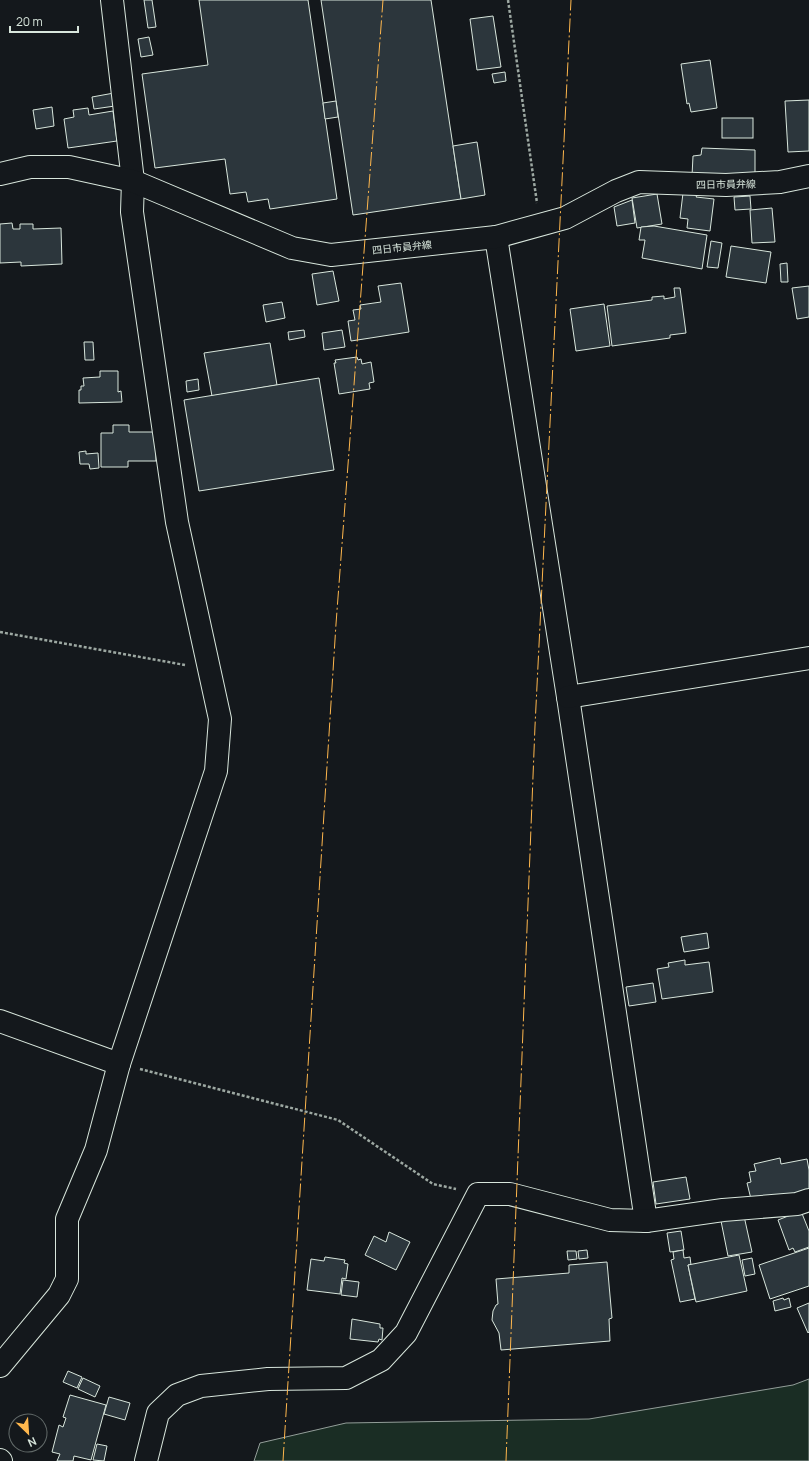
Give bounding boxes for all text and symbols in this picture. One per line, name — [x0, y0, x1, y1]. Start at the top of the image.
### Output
scale bar — [10, 8, 78, 34]
text: 20 m — [16, 13, 43, 30]
street label: 四日市員弁線 — [696, 176, 756, 192]
street label: 四日市員弁線 — [371, 237, 433, 257]
north arrow — [8, 1413, 48, 1453]
text: N — [26, 1434, 39, 1451]

